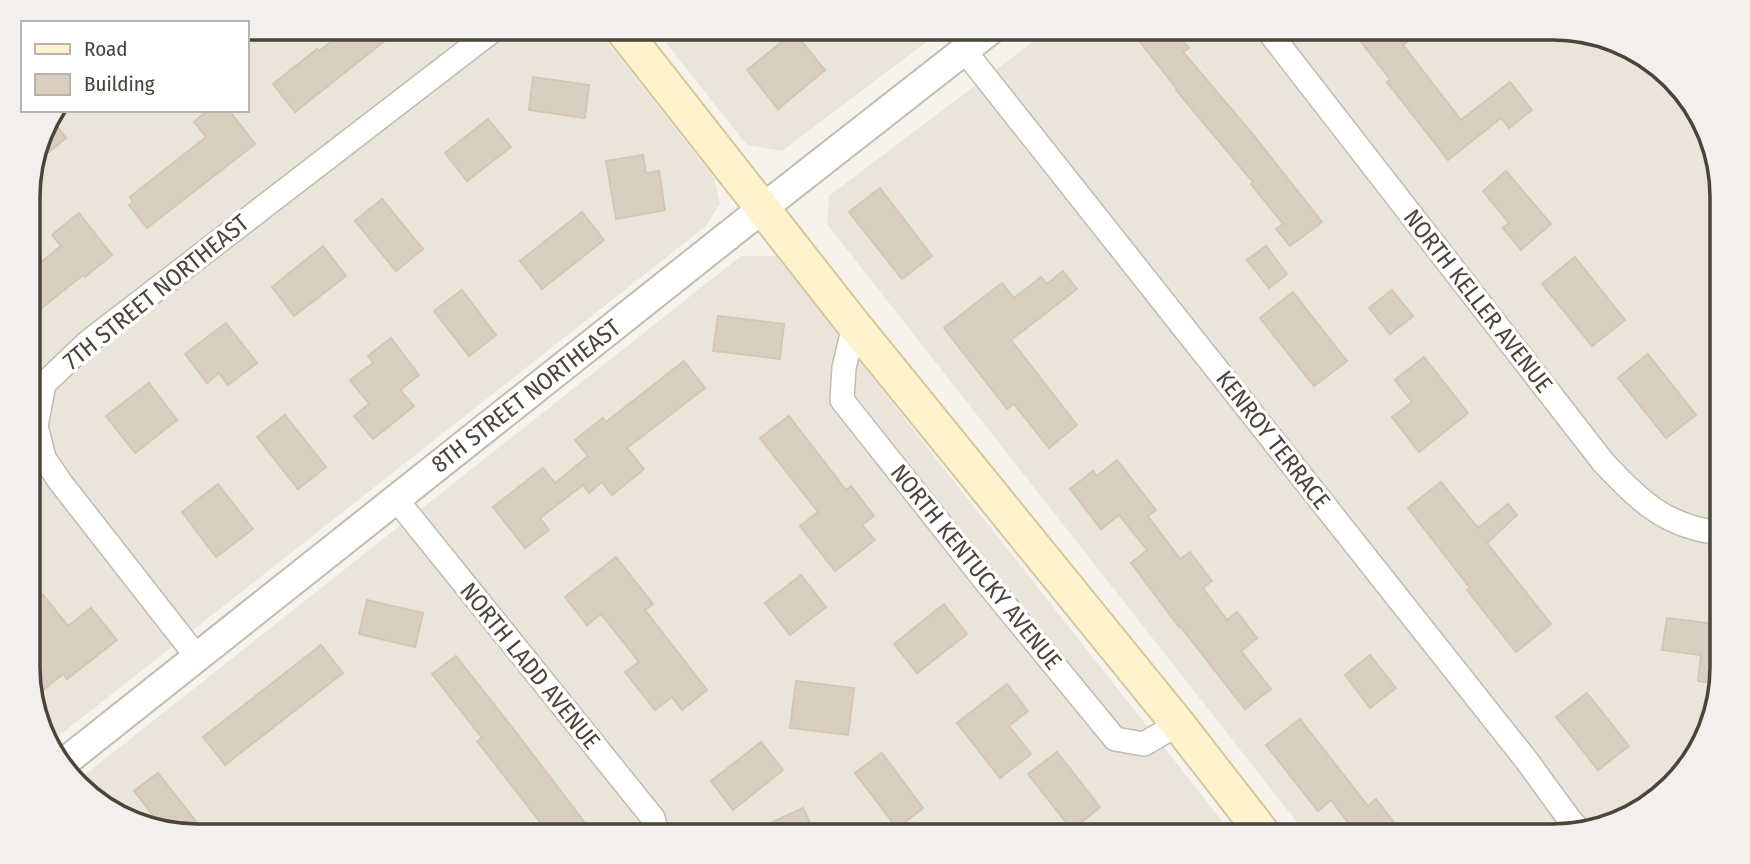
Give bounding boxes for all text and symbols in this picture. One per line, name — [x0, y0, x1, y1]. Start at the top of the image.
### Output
legend — [21, 21, 248, 112]
text: Road — [84, 36, 128, 62]
text: Building — [84, 71, 155, 97]
street label: NORTH KELLER AVENUE — [1398, 204, 1558, 398]
street label: 7TH STREET NORTHEAST — [58, 209, 254, 375]
street label: 8TH STREET NORTHEAST — [426, 314, 626, 478]
street label: KENROY TERRACE — [1210, 365, 1336, 515]
street label: NORTH KENTUCKY AVENUE — [885, 459, 1067, 675]
street label: NORTH LADD AVENUE — [454, 577, 606, 755]

